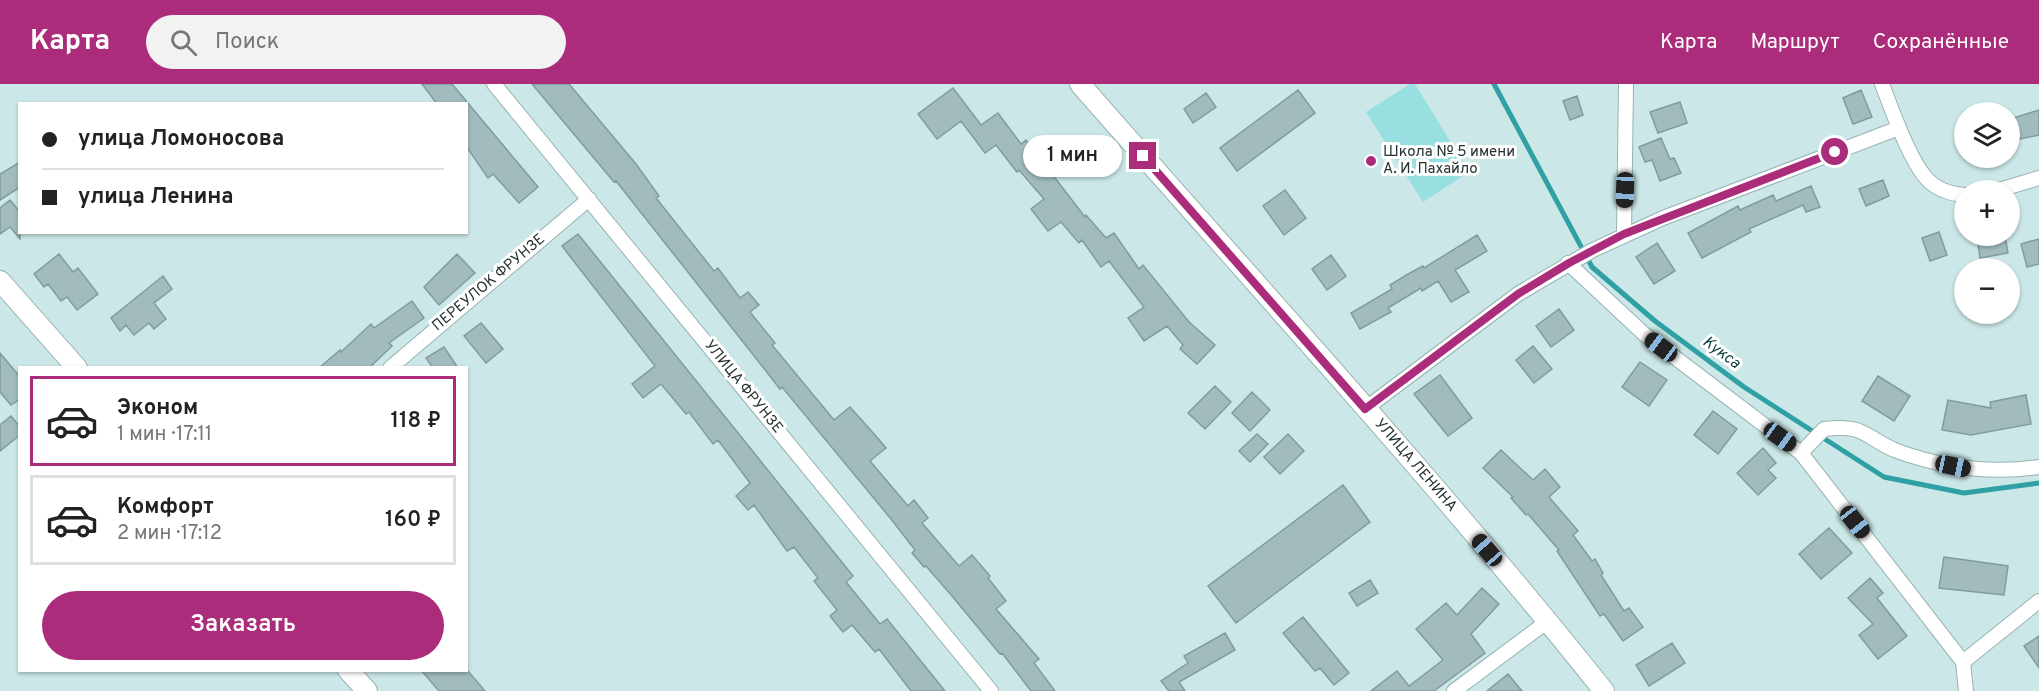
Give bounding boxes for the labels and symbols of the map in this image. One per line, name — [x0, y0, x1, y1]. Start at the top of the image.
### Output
callout: 1 мин — [1023, 135, 1122, 177]
route start — [1821, 138, 1848, 165]
route end — [1129, 142, 1156, 169]
place label: Школа № 5 имени А. И. Пахайло — [1383, 143, 1515, 179]
marker: Школа № 5 имени А. И. Пахайло — [1364, 154, 1378, 168]
car — [1615, 172, 1635, 208]
street label: ПЕРЕУЛОК ФРУНЗЕ — [429, 230, 549, 336]
car — [1641, 329, 1681, 365]
water label: Кукса — [1698, 332, 1745, 374]
street label: УЛИЦА ФРУНЗЕ — [700, 337, 786, 437]
street label: УЛИЦА ЛЕНИНА — [1370, 415, 1461, 516]
car — [1760, 419, 1800, 455]
car — [1934, 453, 1972, 479]
car — [1837, 502, 1873, 542]
car — [1468, 531, 1506, 569]

